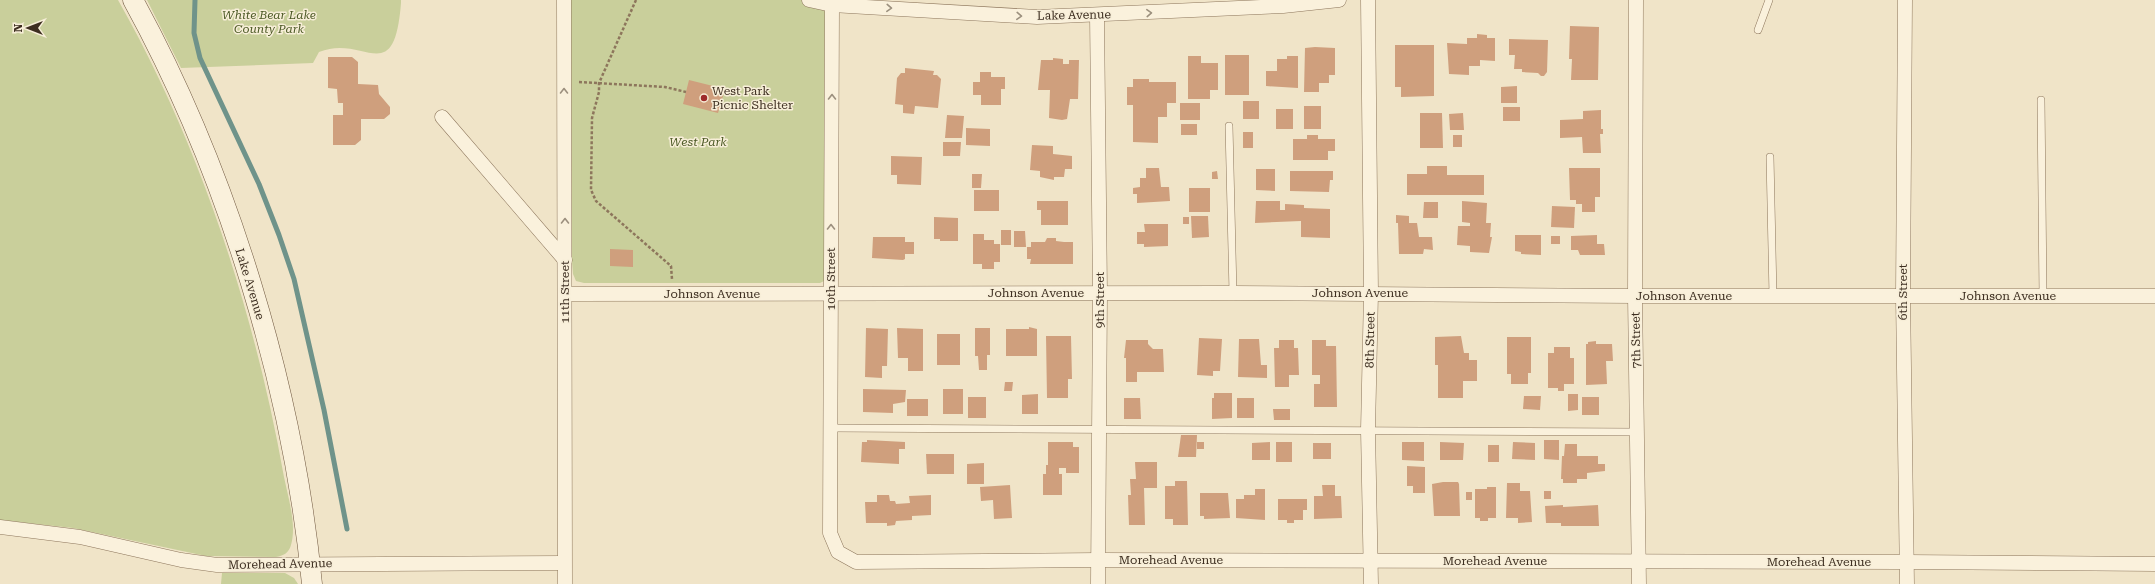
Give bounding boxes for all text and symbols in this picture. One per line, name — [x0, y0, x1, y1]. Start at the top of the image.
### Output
one-way arrow — [886, 4, 892, 12]
street label: Lake Avenue — [1037, 7, 1111, 23]
north arrow — [8, 8, 48, 48]
park label: White Bear Lake County Park — [222, 8, 316, 36]
one-way arrow — [1146, 8, 1152, 17]
one-way arrow — [1016, 11, 1022, 20]
text: N — [12, 23, 25, 32]
place label: West Park Picnic Shelter — [712, 84, 793, 112]
one-way arrow — [560, 88, 568, 94]
marker: West Park Picnic Shelter — [699, 93, 709, 103]
one-way arrow — [828, 94, 836, 100]
park label: West Park — [669, 135, 727, 149]
one-way arrow — [561, 218, 569, 224]
one-way arrow — [827, 224, 835, 230]
street label: Lake Avenue — [232, 247, 268, 322]
street label: 10th Street — [824, 247, 838, 311]
street label: 11th Street — [558, 260, 572, 324]
street label: 6th Street — [1896, 263, 1910, 320]
street label: 9th Street — [1093, 271, 1107, 328]
street label: Johnson Avenue — [988, 286, 1085, 300]
street label: Johnson Avenue — [1312, 286, 1409, 300]
street label: Johnson Avenue — [664, 287, 761, 301]
street label: Johnson Avenue — [1636, 289, 1733, 303]
street label: Johnson Avenue — [1960, 289, 2057, 303]
street label: 8th Street — [1363, 311, 1378, 368]
street label: 7th Street — [1628, 311, 1643, 368]
street label: Morehead Avenue — [1119, 553, 1224, 567]
street label: Morehead Avenue — [1443, 554, 1548, 568]
street label: Morehead Avenue — [1767, 555, 1872, 569]
street label: Morehead Avenue — [228, 556, 333, 572]

